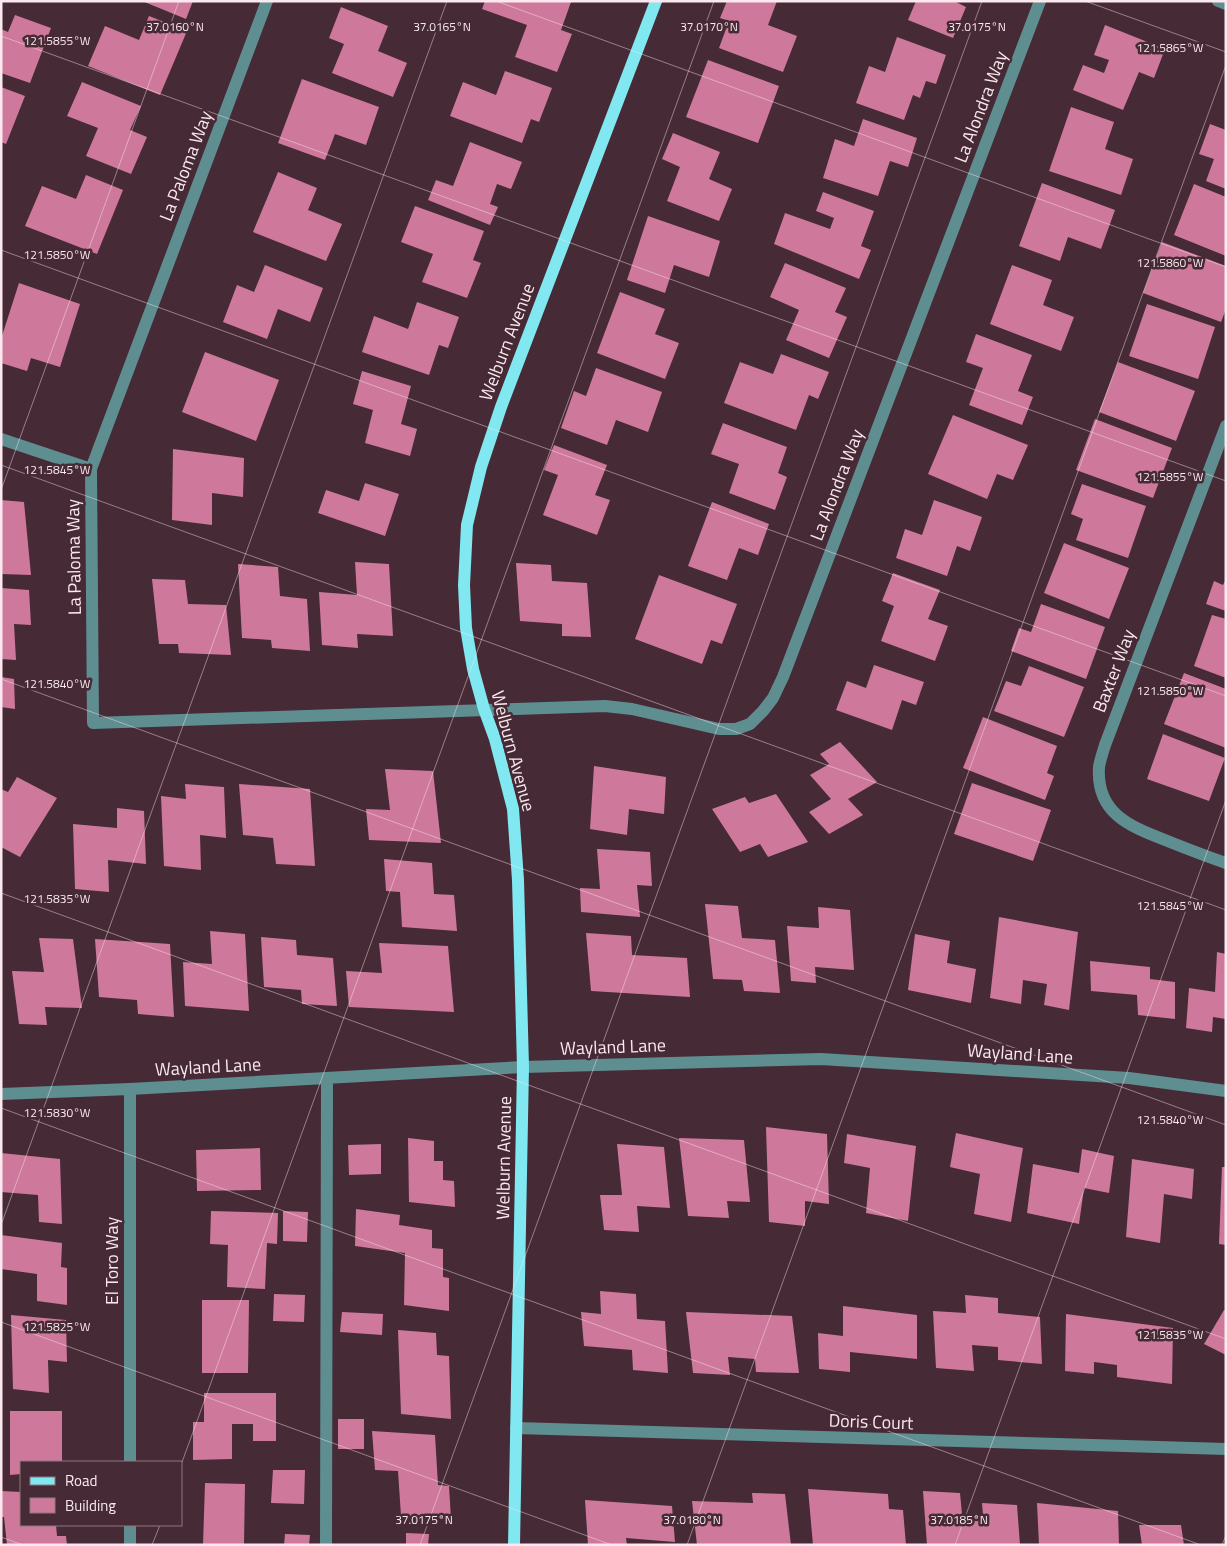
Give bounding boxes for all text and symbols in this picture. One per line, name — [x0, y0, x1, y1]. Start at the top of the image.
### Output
text: 37.0160°N — [146, 17, 204, 36]
text: 37.0165°N — [413, 17, 471, 36]
text: 37.0170°N — [680, 17, 738, 36]
text: 37.0175°N — [948, 17, 1006, 36]
text: 121.5855°W — [24, 31, 91, 50]
text: 121.5865°W — [1137, 38, 1204, 57]
street label: La Alondra Way — [947, 47, 1014, 167]
street label: La Paloma Way — [152, 106, 219, 225]
text: 121.5850°W — [24, 245, 91, 264]
text: 121.5860°W — [1137, 253, 1204, 272]
street label: Welburn Avenue — [472, 279, 541, 405]
street label: La Alondra Way — [803, 425, 870, 545]
text: 121.5845°W — [24, 460, 91, 479]
text: 121.5855°W — [1137, 467, 1204, 486]
street label: La Paloma Way — [59, 498, 88, 615]
street label: Baxter Way — [1085, 625, 1142, 716]
text: 121.5840°W — [24, 674, 91, 693]
text: 121.5850°W — [1137, 681, 1204, 700]
street label: Welburn Avenue — [484, 687, 543, 814]
text: 121.5835°W — [24, 889, 91, 908]
text: 121.5845°W — [1137, 896, 1204, 915]
street label: Wayland Lane — [560, 1031, 666, 1062]
street label: Wayland Lane — [966, 1036, 1074, 1071]
street label: Wayland Lane — [154, 1050, 262, 1083]
street label: Welburn Avenue — [489, 1096, 518, 1220]
text: 121.5830°W — [24, 1103, 91, 1122]
text: 121.5840°W — [1137, 1110, 1204, 1129]
street label: El Toro Way — [98, 1217, 125, 1305]
text: 121.5825°W — [24, 1317, 91, 1336]
text: 121.5835°W — [1137, 1325, 1204, 1344]
street label: Doris Court — [828, 1407, 915, 1436]
legend — [20, 1461, 182, 1526]
text: Road — [65, 1469, 97, 1492]
text: Building — [65, 1494, 116, 1517]
text: 37.0175°N — [395, 1510, 453, 1529]
text: 37.0180°N — [663, 1510, 721, 1529]
text: 37.0185°N — [930, 1510, 988, 1529]

